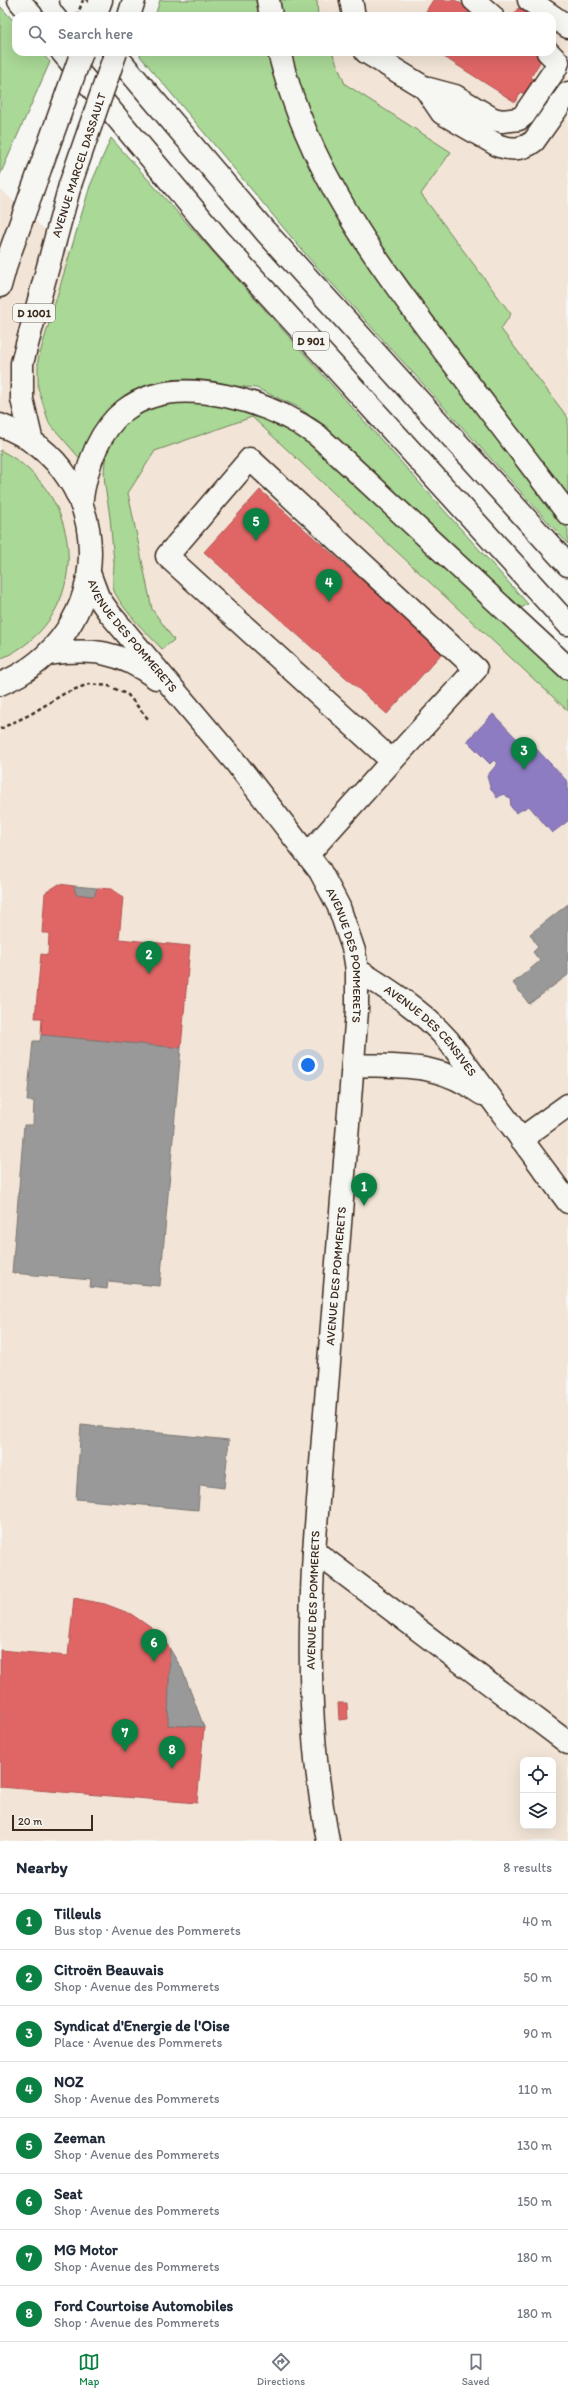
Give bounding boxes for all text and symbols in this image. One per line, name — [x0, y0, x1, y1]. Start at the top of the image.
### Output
search box — [12, 12, 556, 56]
icon: search — [26, 23, 48, 45]
text: Search here — [58, 25, 133, 43]
street label: AVENUE MARCEL DASSAULT — [49, 91, 109, 239]
road number: D 1001 — [13, 304, 55, 322]
road number: D 901 — [293, 332, 329, 350]
pin: 5 — [243, 508, 269, 541]
pin: 4 — [316, 569, 342, 602]
street label: AVENUE DES POMMERETS — [85, 577, 180, 695]
pin: 3 — [511, 737, 537, 770]
street label: AVENUE DES POMMERETS — [323, 885, 364, 1024]
pin: 2 — [136, 941, 162, 974]
street label: AVENUE DES CENSIVES — [382, 982, 480, 1079]
your location — [298, 1055, 318, 1075]
pin: 1 — [351, 1173, 377, 1206]
street label: AVENUE DES POMMERETS — [323, 1206, 349, 1346]
street label: AVENUE DES POMMERETS — [304, 1530, 322, 1670]
pin: 6 — [141, 1629, 167, 1662]
pin: 7 — [112, 1719, 138, 1752]
pin: 8 — [159, 1736, 185, 1769]
map controls — [520, 1757, 556, 1829]
button: locate — [520, 1757, 556, 1793]
button: layers — [520, 1793, 556, 1829]
scale bar — [12, 1813, 93, 1832]
text: 20 m — [18, 1815, 42, 1828]
text: Nearby — [16, 1857, 68, 1877]
text: 8 results — [503, 1860, 552, 1875]
text: Tilleuls — [54, 1905, 101, 1923]
text: 1 — [26, 1914, 32, 1929]
text: 40 m — [522, 1914, 552, 1929]
text: Bus stop · Avenue des Pommerets — [54, 1923, 241, 1938]
text: Citroën Beauvais — [54, 1961, 164, 1979]
text: 2 — [26, 1970, 32, 1985]
text: 50 m — [523, 1970, 552, 1985]
text: Shop · Avenue des Pommerets — [54, 1979, 220, 1994]
text: Syndicat d'Energie de l'Oise — [54, 2017, 230, 2035]
text: 3 — [25, 2026, 33, 2041]
text: 90 m — [523, 2026, 552, 2041]
text: Place · Avenue des Pommerets — [54, 2035, 222, 2050]
text: NOZ — [54, 2073, 84, 2091]
text: 4 — [25, 2082, 33, 2097]
text: 110 m — [518, 2082, 552, 2097]
text: Shop · Avenue des Pommerets — [54, 2091, 220, 2106]
text: Zeeman — [54, 2129, 105, 2147]
text: 5 — [26, 2138, 32, 2153]
text: 130 m — [517, 2138, 552, 2153]
text: Shop · Avenue des Pommerets — [54, 2147, 220, 2162]
text: Seat — [54, 2185, 83, 2203]
text: 6 — [26, 2194, 32, 2209]
text: 150 m — [517, 2194, 552, 2209]
text: Shop · Avenue des Pommerets — [54, 2203, 220, 2218]
text: MG Motor — [54, 2241, 118, 2259]
text: 7 — [26, 2250, 32, 2265]
text: 180 m — [517, 2250, 552, 2265]
text: Shop · Avenue des Pommerets — [54, 2259, 220, 2274]
text: Ford Courtoise Automobiles — [54, 2297, 233, 2315]
text: 8 — [25, 2306, 33, 2321]
text: 180 m — [517, 2306, 552, 2321]
text: Shop · Avenue des Pommerets — [54, 2315, 220, 2330]
tab: Map — [78, 2351, 100, 2388]
tab: Directions — [257, 2351, 305, 2388]
tab: Saved — [462, 2351, 490, 2388]

